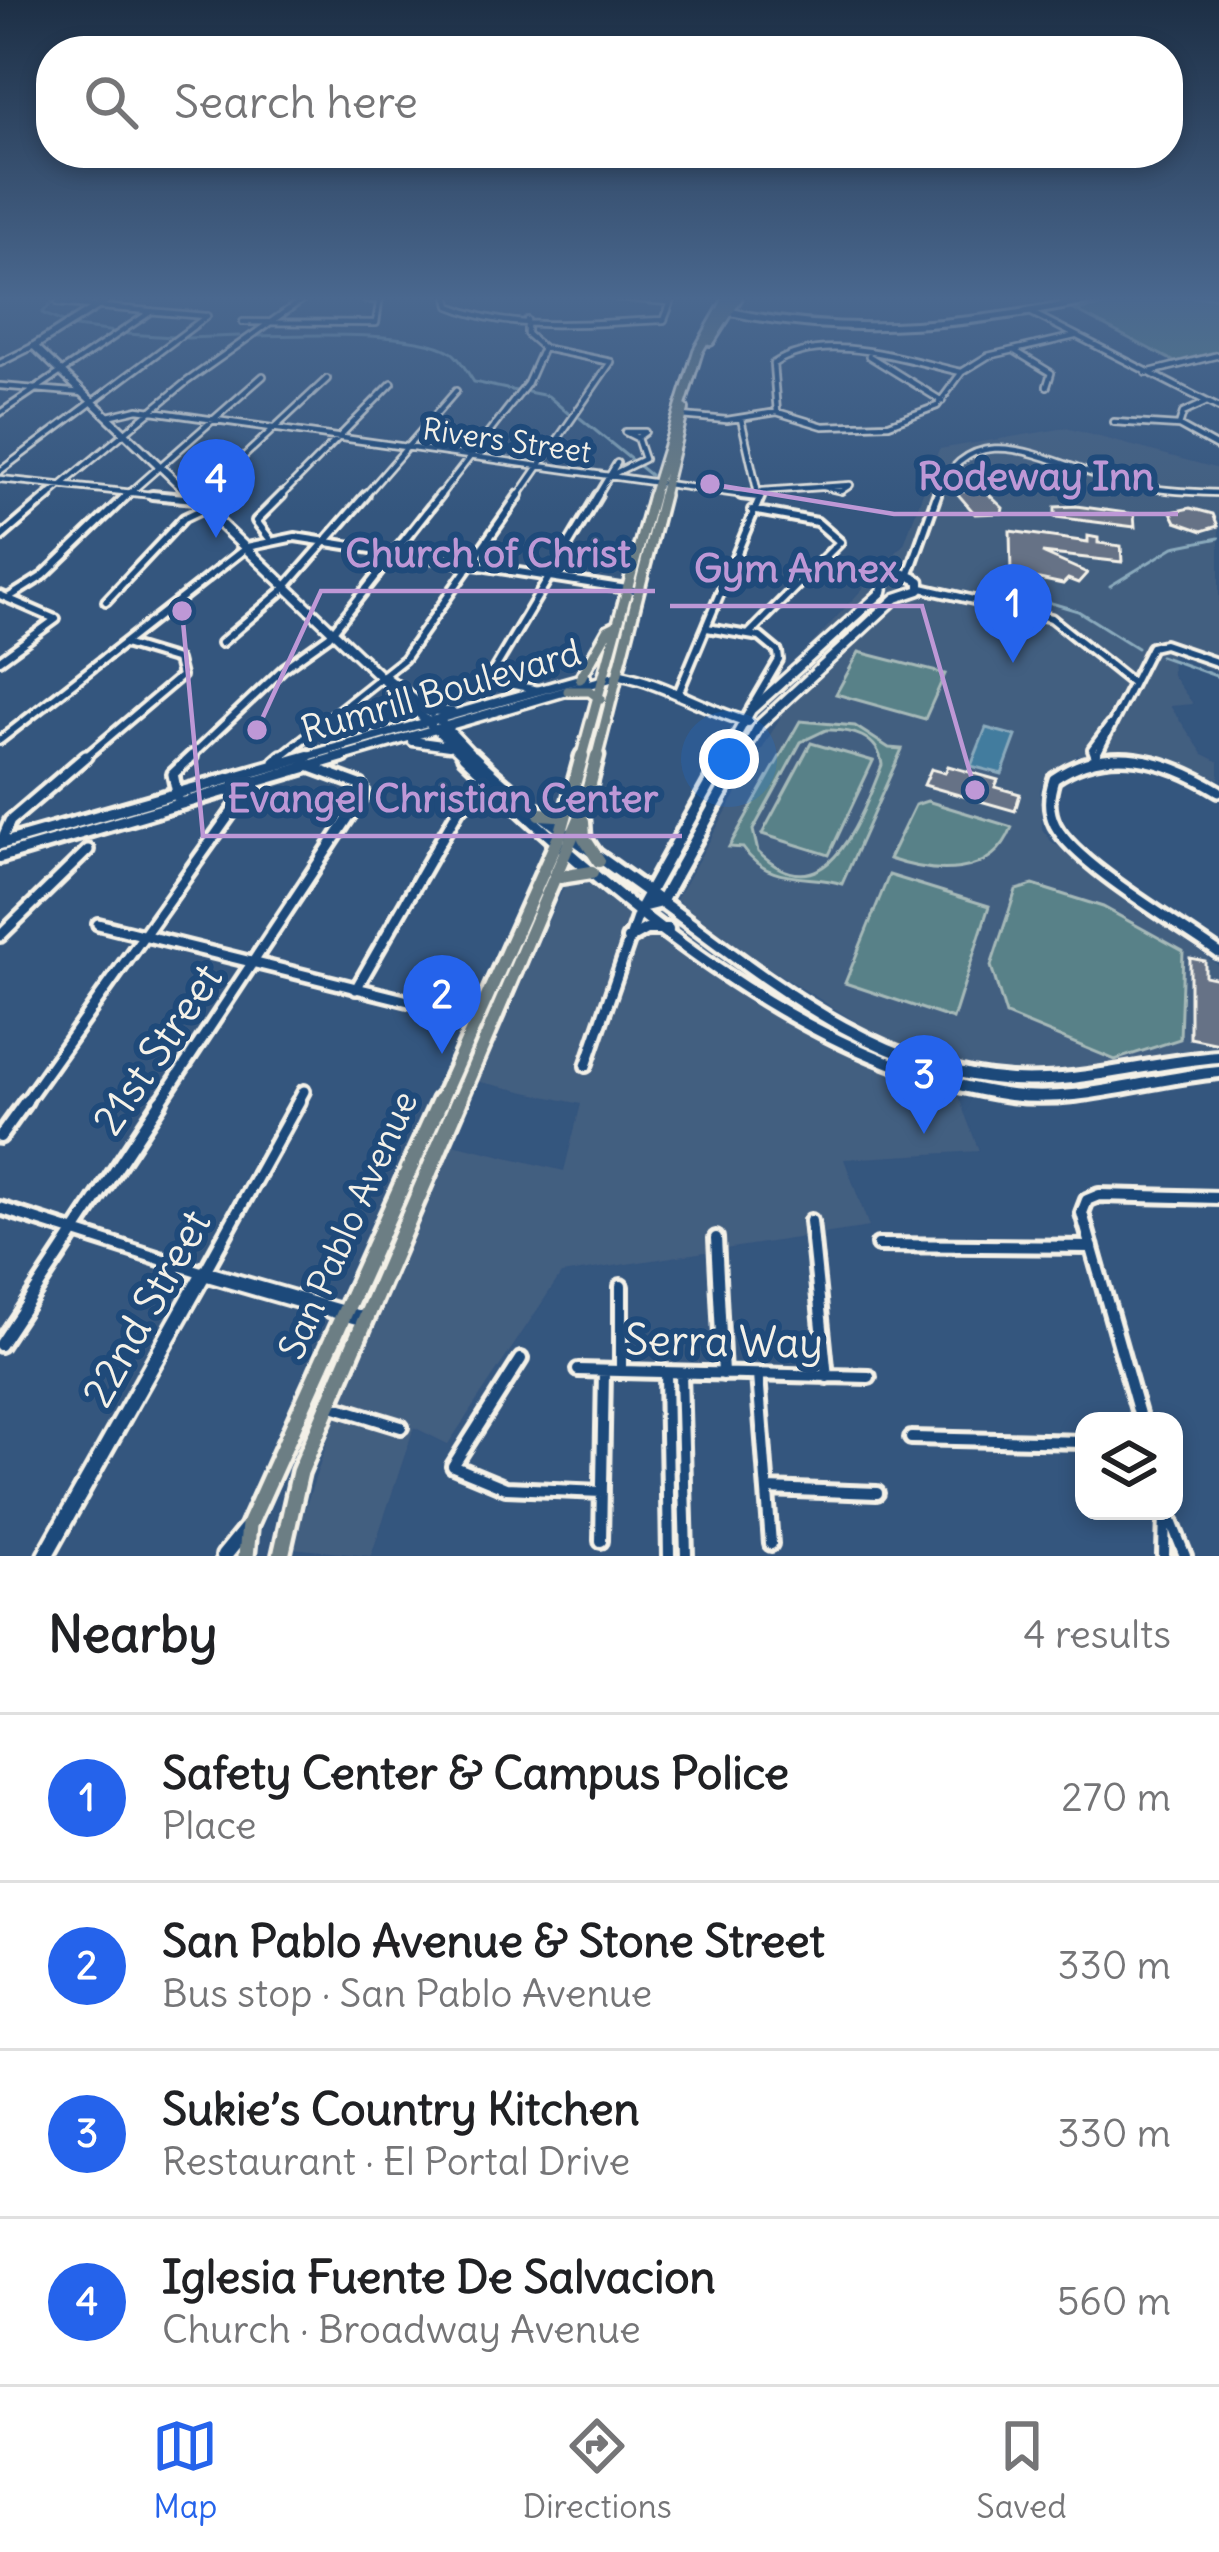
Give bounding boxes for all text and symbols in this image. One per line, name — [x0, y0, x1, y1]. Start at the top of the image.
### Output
search box — [36, 36, 1183, 168]
icon: search — [78, 69, 144, 135]
text: Search here — [174, 74, 418, 130]
street label: Rivers Street — [420, 409, 594, 471]
pin: 4 — [177, 439, 255, 538]
callout: Rodeway Inn — [894, 439, 1178, 514]
text: Rodeway Inn — [918, 452, 1154, 501]
callout: Church of Christ — [321, 516, 655, 591]
text: Church of Christ — [345, 529, 631, 578]
callout: Gym Annex — [670, 531, 922, 606]
text: Gym Annex — [694, 544, 899, 593]
pin: 1 — [974, 564, 1052, 663]
street label: Rumrill Boulevard — [296, 630, 586, 752]
your location — [699, 729, 759, 789]
callout: Evangel Christian Center — [203, 761, 682, 836]
text: Evangel Christian Center — [228, 774, 659, 823]
street label: 21st Street — [81, 954, 233, 1144]
pin: 2 — [403, 955, 481, 1054]
pin: 3 — [885, 1035, 963, 1134]
street label: San Pablo Avenue — [269, 1084, 427, 1366]
street label: 22nd Street — [71, 1200, 221, 1416]
street label: Serra Way — [624, 1313, 824, 1369]
map controls — [1075, 1412, 1183, 1520]
button: layers — [1075, 1412, 1183, 1520]
text: Nearby — [48, 1602, 217, 1666]
text: 4 results — [1023, 1610, 1171, 1659]
text: Safety Center & Campus Police — [162, 1745, 789, 1801]
text: 1 — [79, 1773, 95, 1822]
text: 270 m — [1061, 1773, 1171, 1822]
text: Place — [162, 1801, 256, 1850]
text: San Pablo Avenue & Stone Street — [162, 1913, 825, 1969]
text: 2 — [76, 1941, 98, 1990]
text: 330 m — [1058, 1941, 1171, 1990]
text: Bus stop · San Pablo Avenue — [162, 1969, 652, 2018]
text: Sukie’s Country Kitchen — [162, 2081, 639, 2137]
text: 3 — [76, 2109, 98, 2158]
text: 330 m — [1058, 2109, 1171, 2158]
text: Restaurant · El Portal Drive — [162, 2137, 630, 2186]
text: Iglesia Fuente De Salvacion — [162, 2249, 716, 2305]
text: 4 — [76, 2277, 98, 2326]
text: 560 m — [1057, 2277, 1171, 2326]
text: Church · Broadway Avenue — [162, 2305, 641, 2354]
tab: Map — [152, 2413, 218, 2527]
tab: Directions — [523, 2413, 672, 2527]
tab: Saved — [976, 2413, 1067, 2527]

